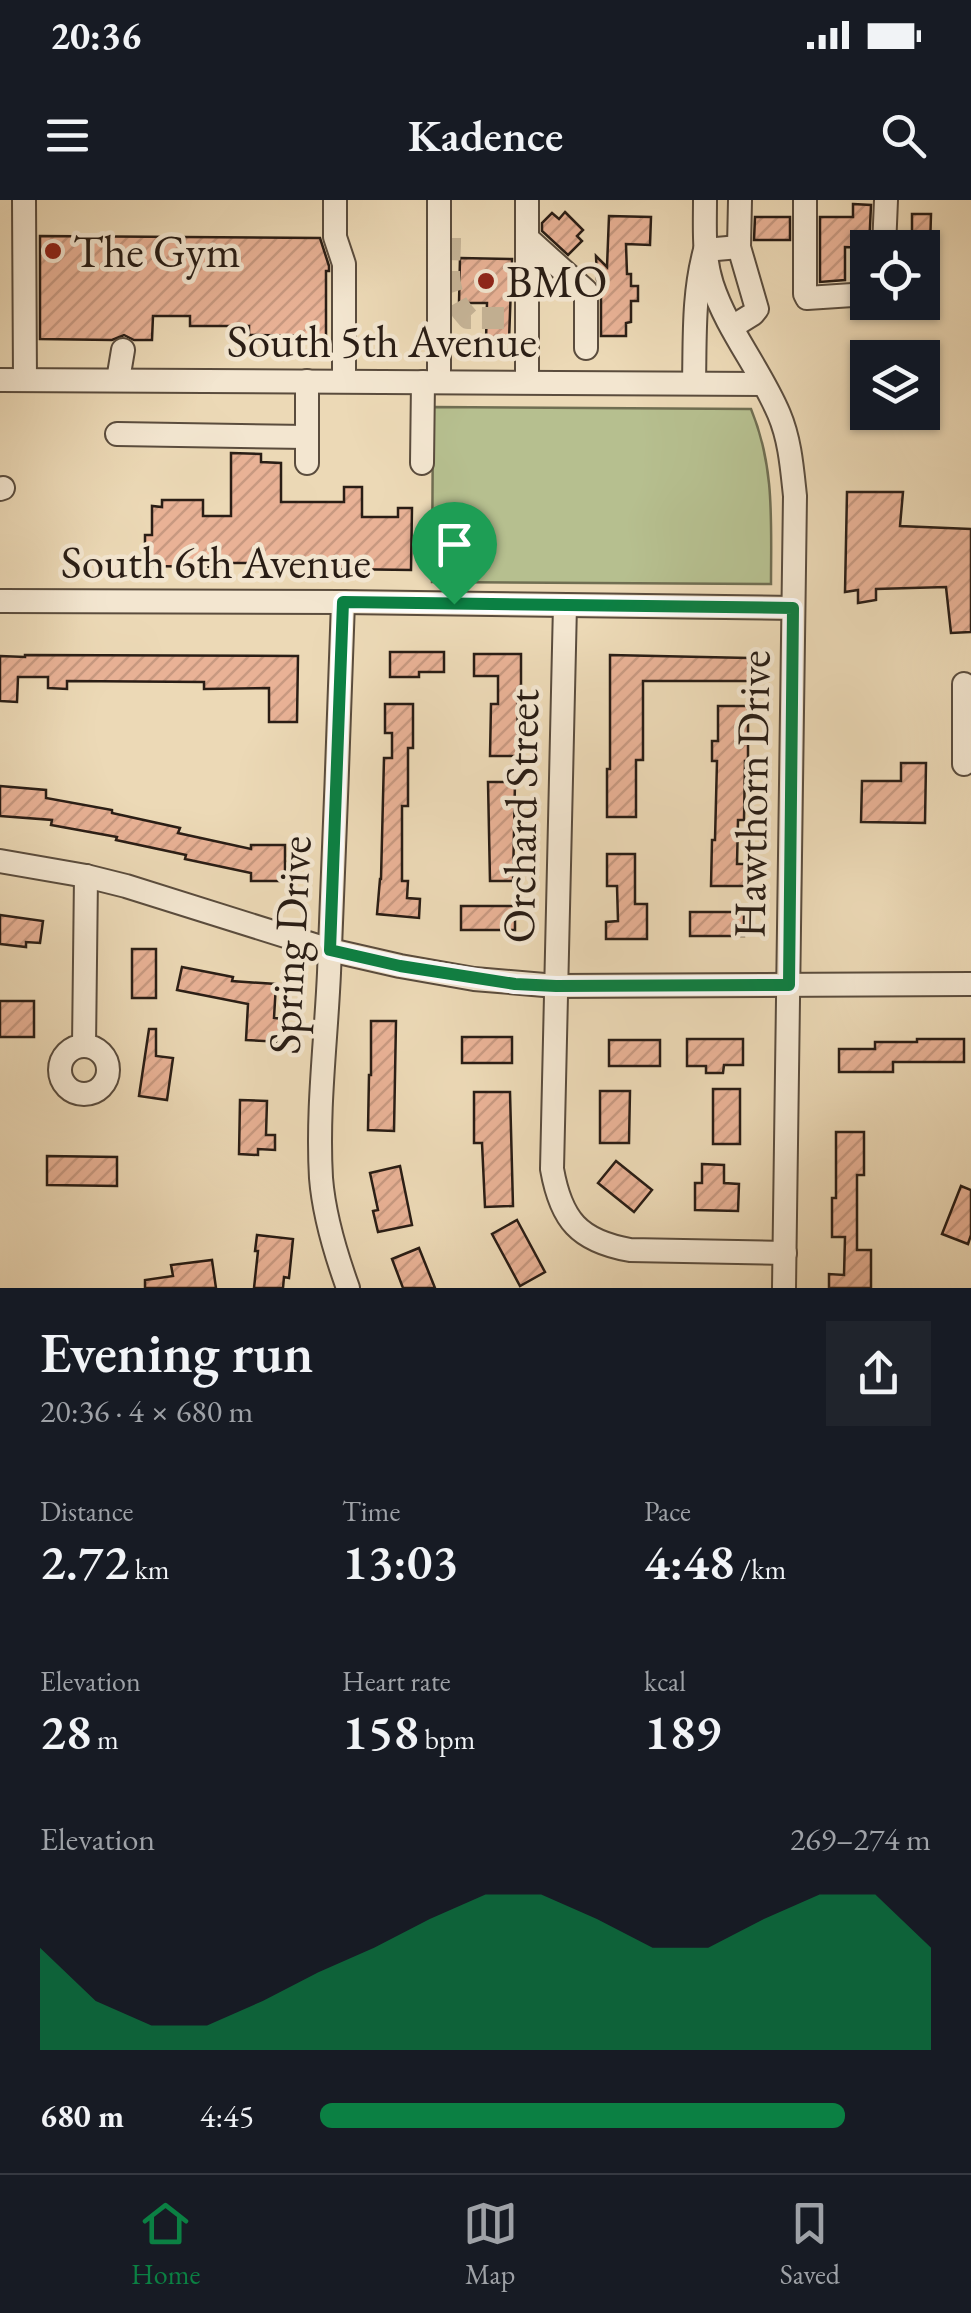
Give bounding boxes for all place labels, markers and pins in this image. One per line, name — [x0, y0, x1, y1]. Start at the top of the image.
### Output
place label: The Gym — [73, 222, 240, 280]
marker: The Gym — [42, 240, 64, 262]
place label: BMO — [506, 252, 607, 310]
marker: BMO — [475, 270, 497, 292]
pin — [412, 502, 497, 605]

